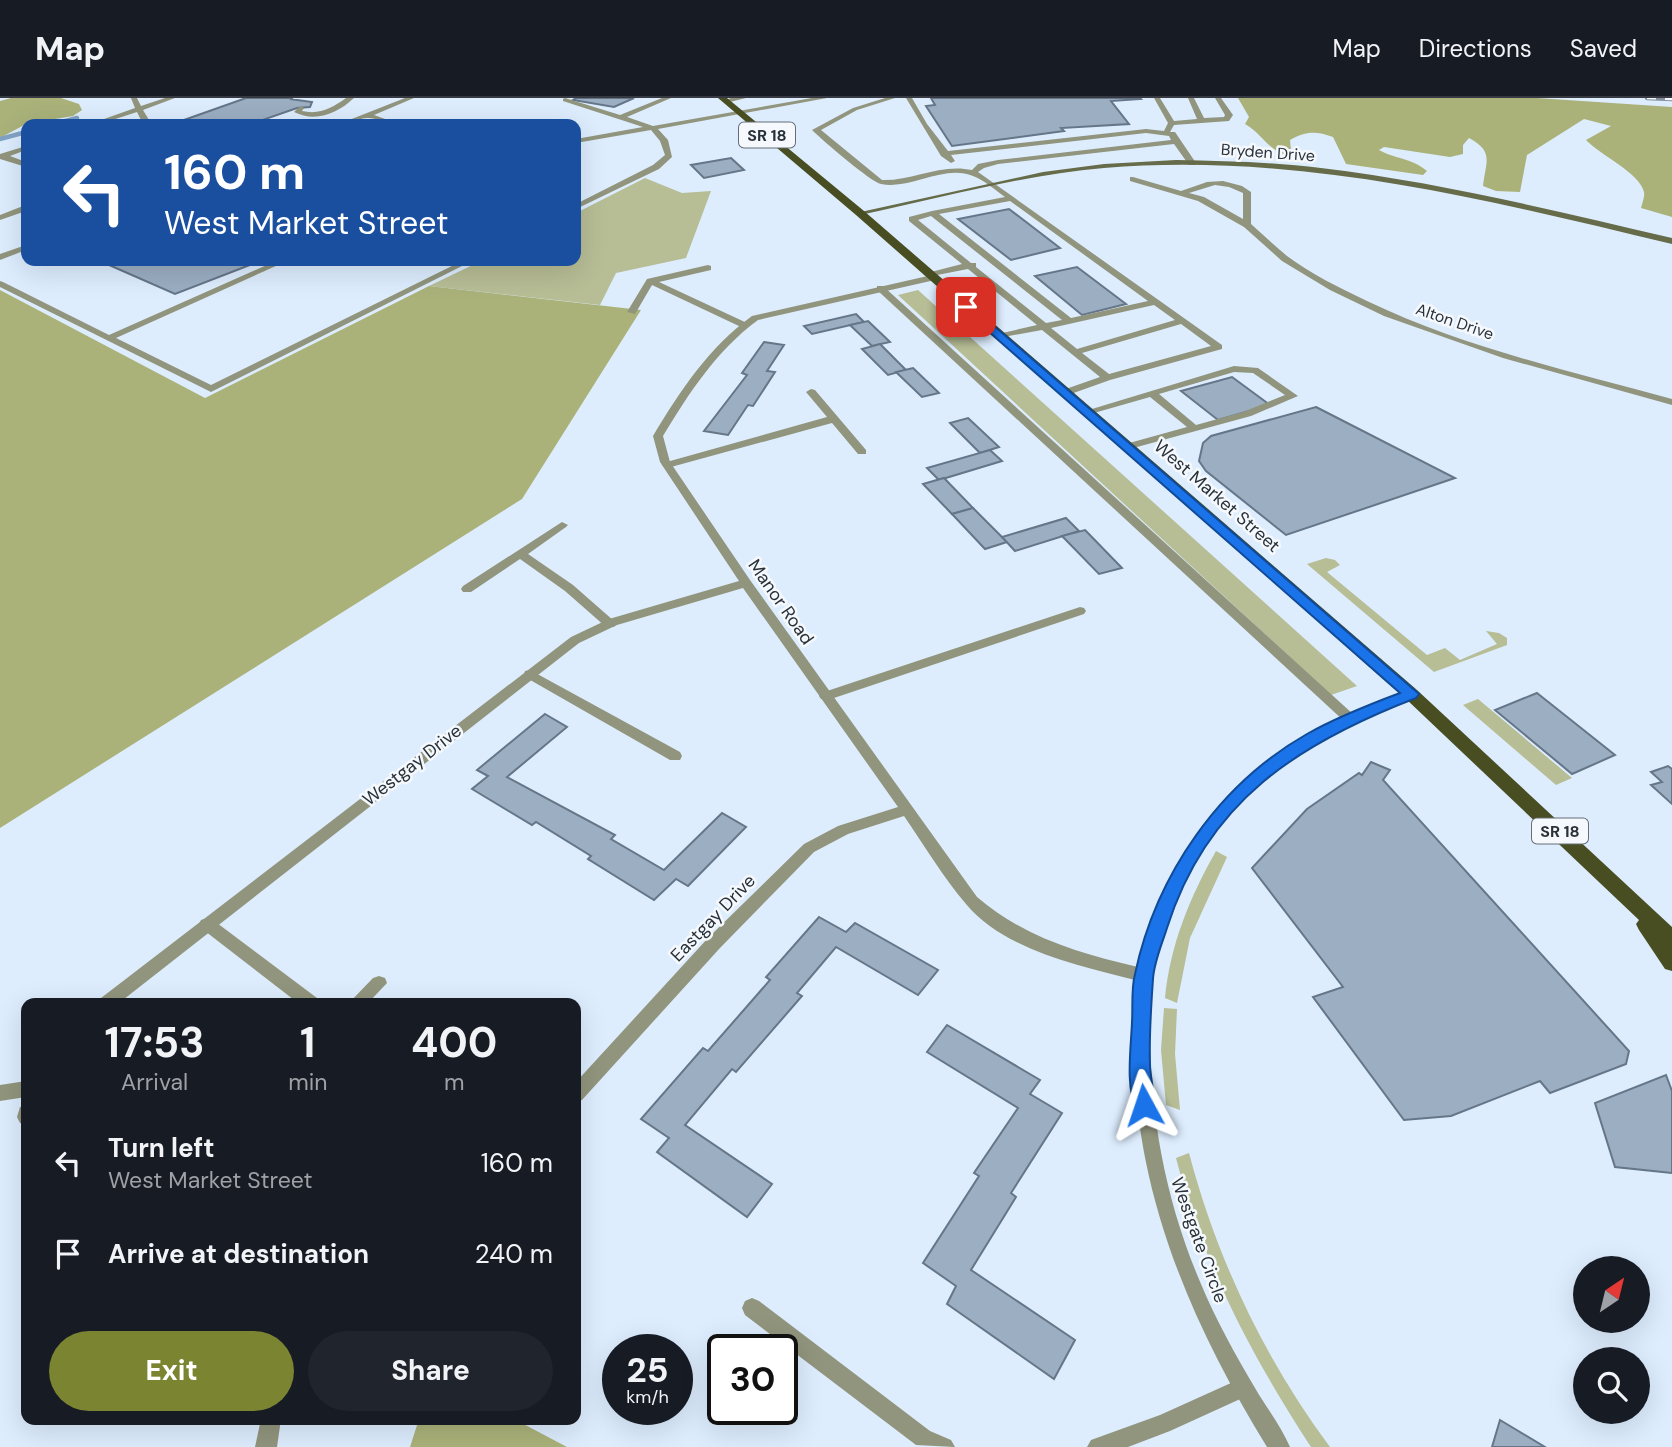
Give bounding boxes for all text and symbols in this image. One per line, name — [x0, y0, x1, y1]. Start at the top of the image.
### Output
text: Map — [35, 27, 105, 70]
text: Map — [1333, 33, 1381, 64]
text: Directions — [1419, 33, 1532, 64]
text: Saved — [1570, 33, 1637, 64]
road number: SR 18 — [739, 122, 795, 148]
street label: Bryden Drive — [1220, 139, 1316, 166]
text: 160 m — [164, 140, 305, 204]
icon: left — [49, 147, 140, 238]
text: West Market Street — [164, 202, 448, 244]
pin — [936, 277, 996, 337]
icon: arrive — [947, 288, 985, 326]
street label: Alton Drive — [1413, 298, 1497, 345]
street label: West Market Street — [1149, 434, 1285, 558]
street label: Manor Road — [743, 554, 819, 650]
street label: Westgay Drive — [358, 719, 466, 811]
road number: SR 18 — [1532, 818, 1588, 844]
street label: Eastgay Drive — [665, 869, 761, 967]
text: 17:53 — [105, 1015, 205, 1070]
text: 1 — [300, 1015, 315, 1070]
text: 400 — [411, 1015, 497, 1070]
text: Arrival — [121, 1067, 188, 1097]
text: min — [288, 1067, 327, 1097]
text: m — [444, 1067, 464, 1097]
position arrow — [1107, 1068, 1181, 1142]
text: Turn left — [108, 1131, 215, 1165]
icon: left — [49, 1144, 87, 1182]
text: 160 m — [481, 1146, 553, 1180]
text: West Market Street — [108, 1165, 312, 1195]
street label: Westgate Circle — [1165, 1174, 1233, 1306]
icon: arrive — [49, 1235, 87, 1273]
text: Arrive at destination — [108, 1237, 369, 1271]
text: 240 m — [475, 1237, 553, 1271]
north arrow — [1573, 1256, 1650, 1334]
map controls — [1573, 1256, 1650, 1424]
button: Exit — [49, 1331, 294, 1411]
button: Share — [308, 1331, 553, 1411]
speed limit sign: 30 — [707, 1334, 798, 1425]
text: 25 — [627, 1347, 668, 1393]
button: search — [1573, 1347, 1650, 1424]
text: km/h — [626, 1385, 669, 1409]

